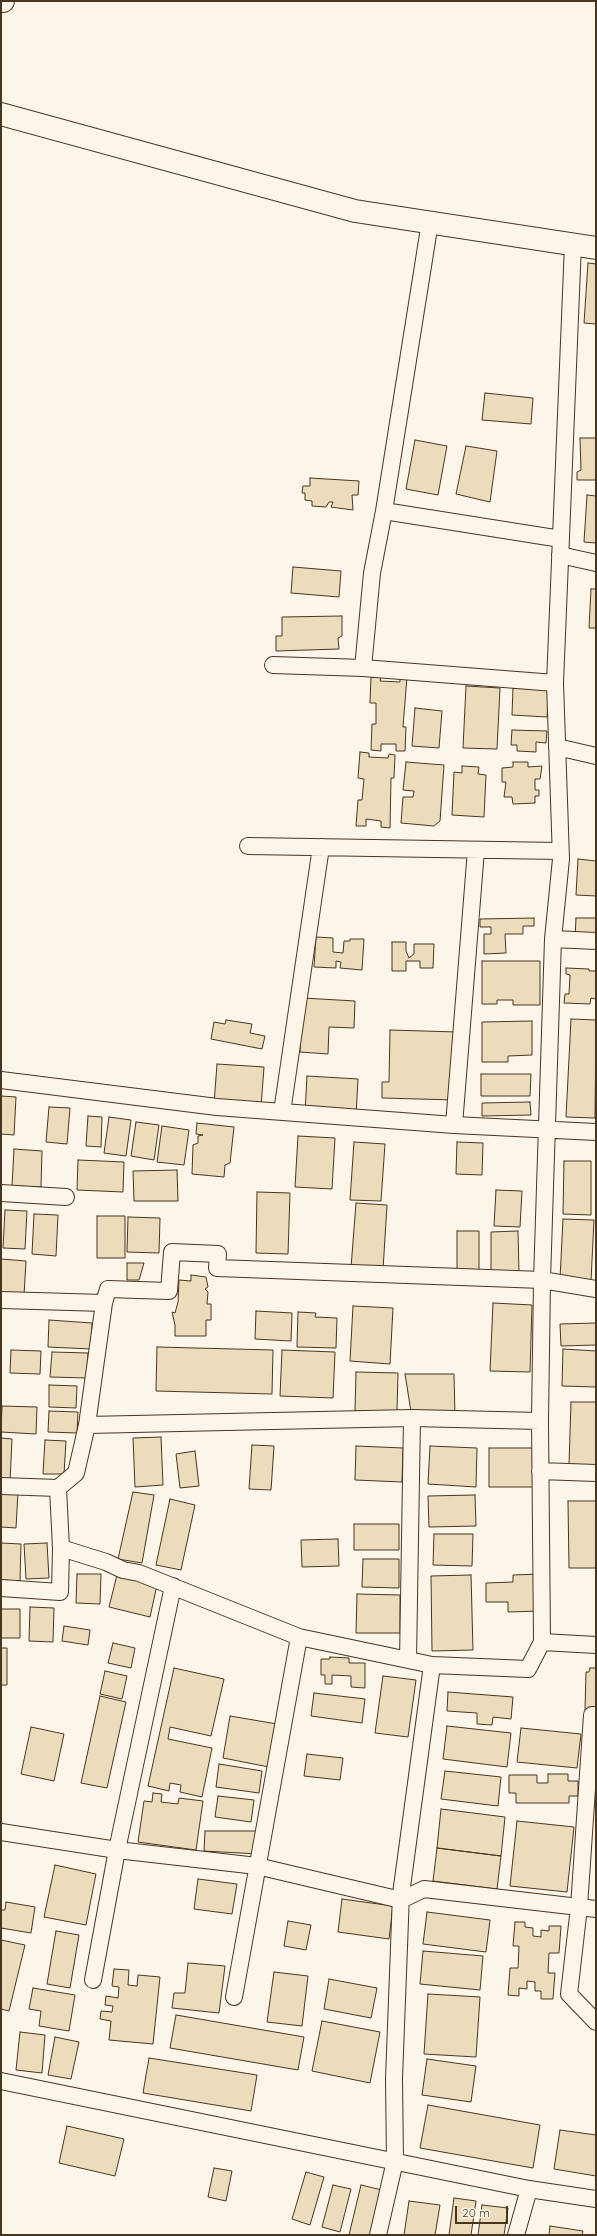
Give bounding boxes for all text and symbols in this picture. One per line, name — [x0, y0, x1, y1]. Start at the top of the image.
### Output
scale bar — [457, 2198, 510, 2224]
text: 20 m — [462, 2205, 490, 2220]

